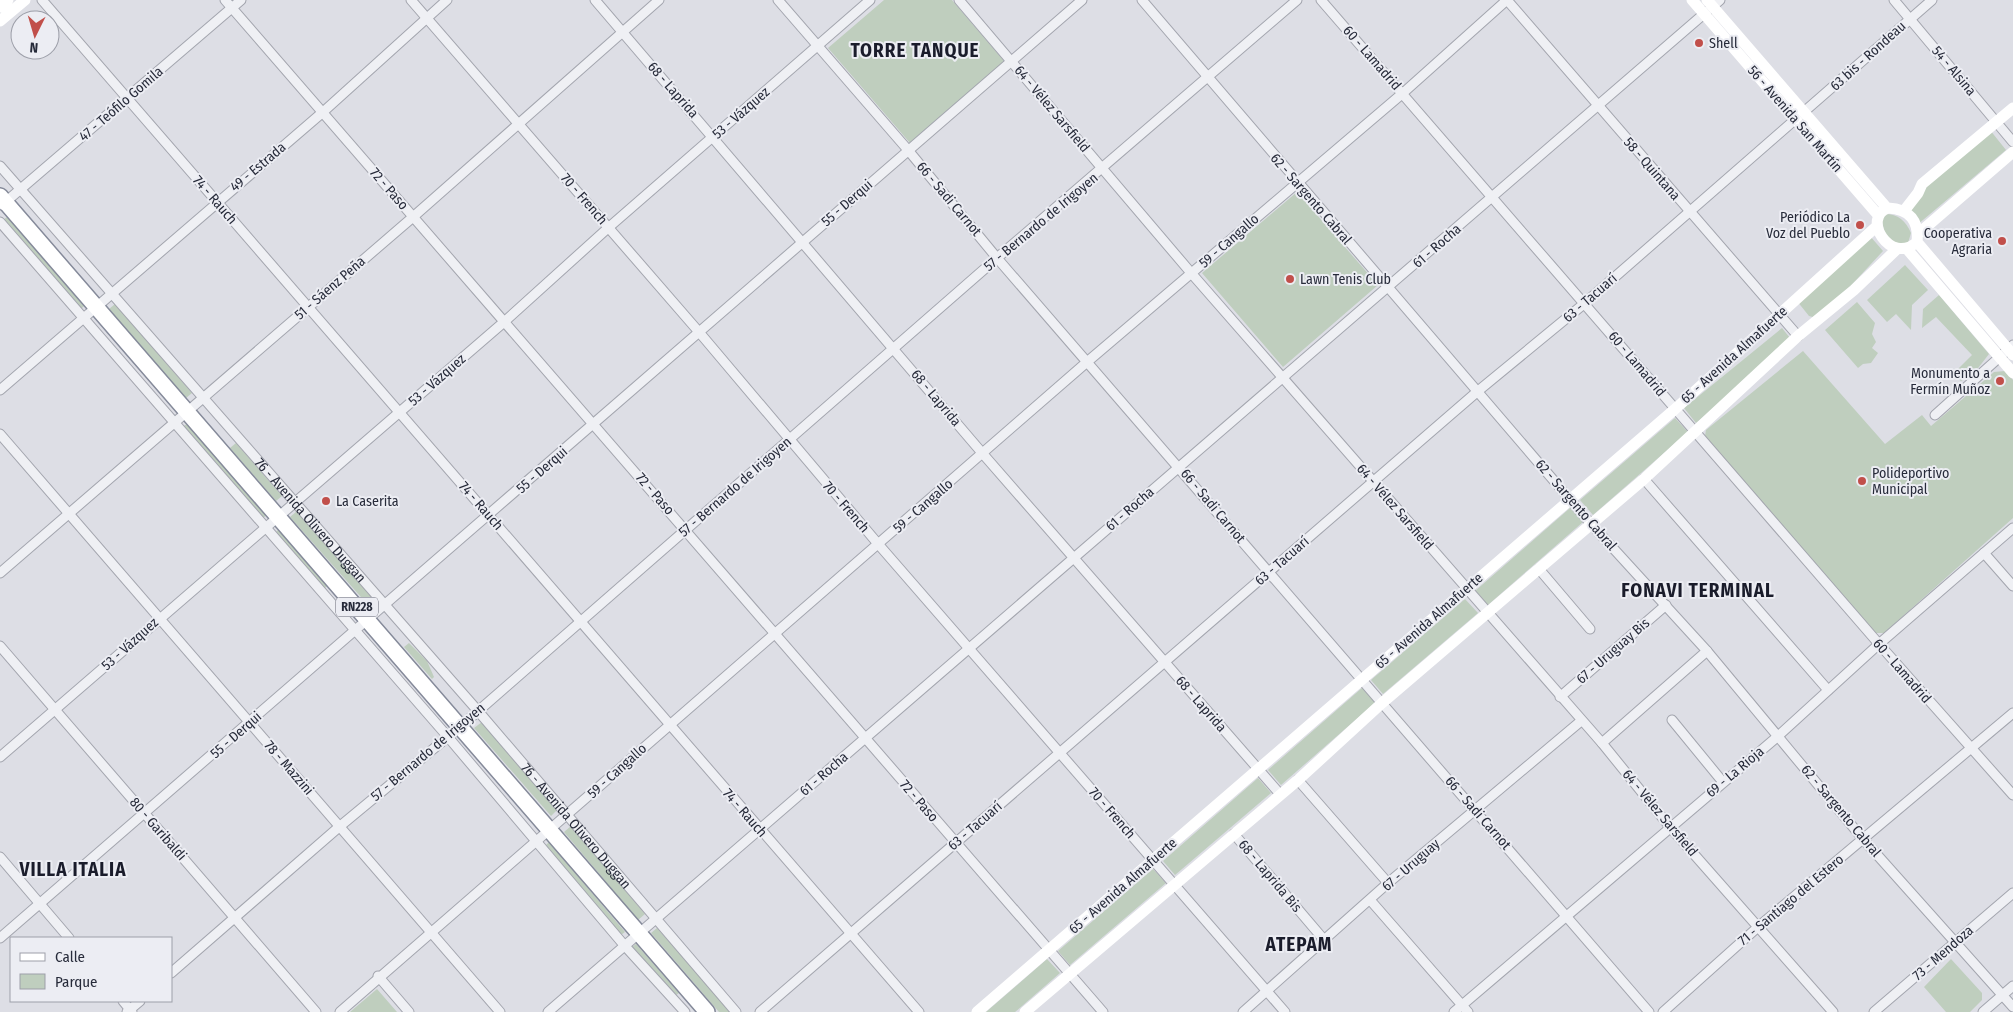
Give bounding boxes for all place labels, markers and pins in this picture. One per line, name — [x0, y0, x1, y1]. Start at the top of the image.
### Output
place label: Shell — [1709, 35, 1738, 52]
marker: Shell — [1693, 37, 1705, 49]
place label: Periódico La Voz del Pueblo — [1766, 209, 1850, 242]
marker: Periódico La Voz del Pueblo — [1854, 219, 1866, 231]
place label: Cooperativa Agraria — [1924, 225, 1992, 258]
marker: Cooperativa Agraria — [1996, 235, 2008, 247]
place label: Lawn Tenis Club — [1300, 271, 1391, 288]
marker: Lawn Tenis Club — [1284, 273, 1296, 285]
place label: Monumento a Fermín Muñoz — [1910, 365, 1990, 398]
marker: Monumento a Fermín Muñoz — [1994, 375, 2006, 387]
place label: Polideportivo Municipal — [1872, 465, 1949, 498]
marker: Polideportivo Municipal — [1856, 475, 1868, 487]
place label: La Caserita — [336, 493, 399, 510]
marker: La Caserita — [320, 495, 332, 507]

